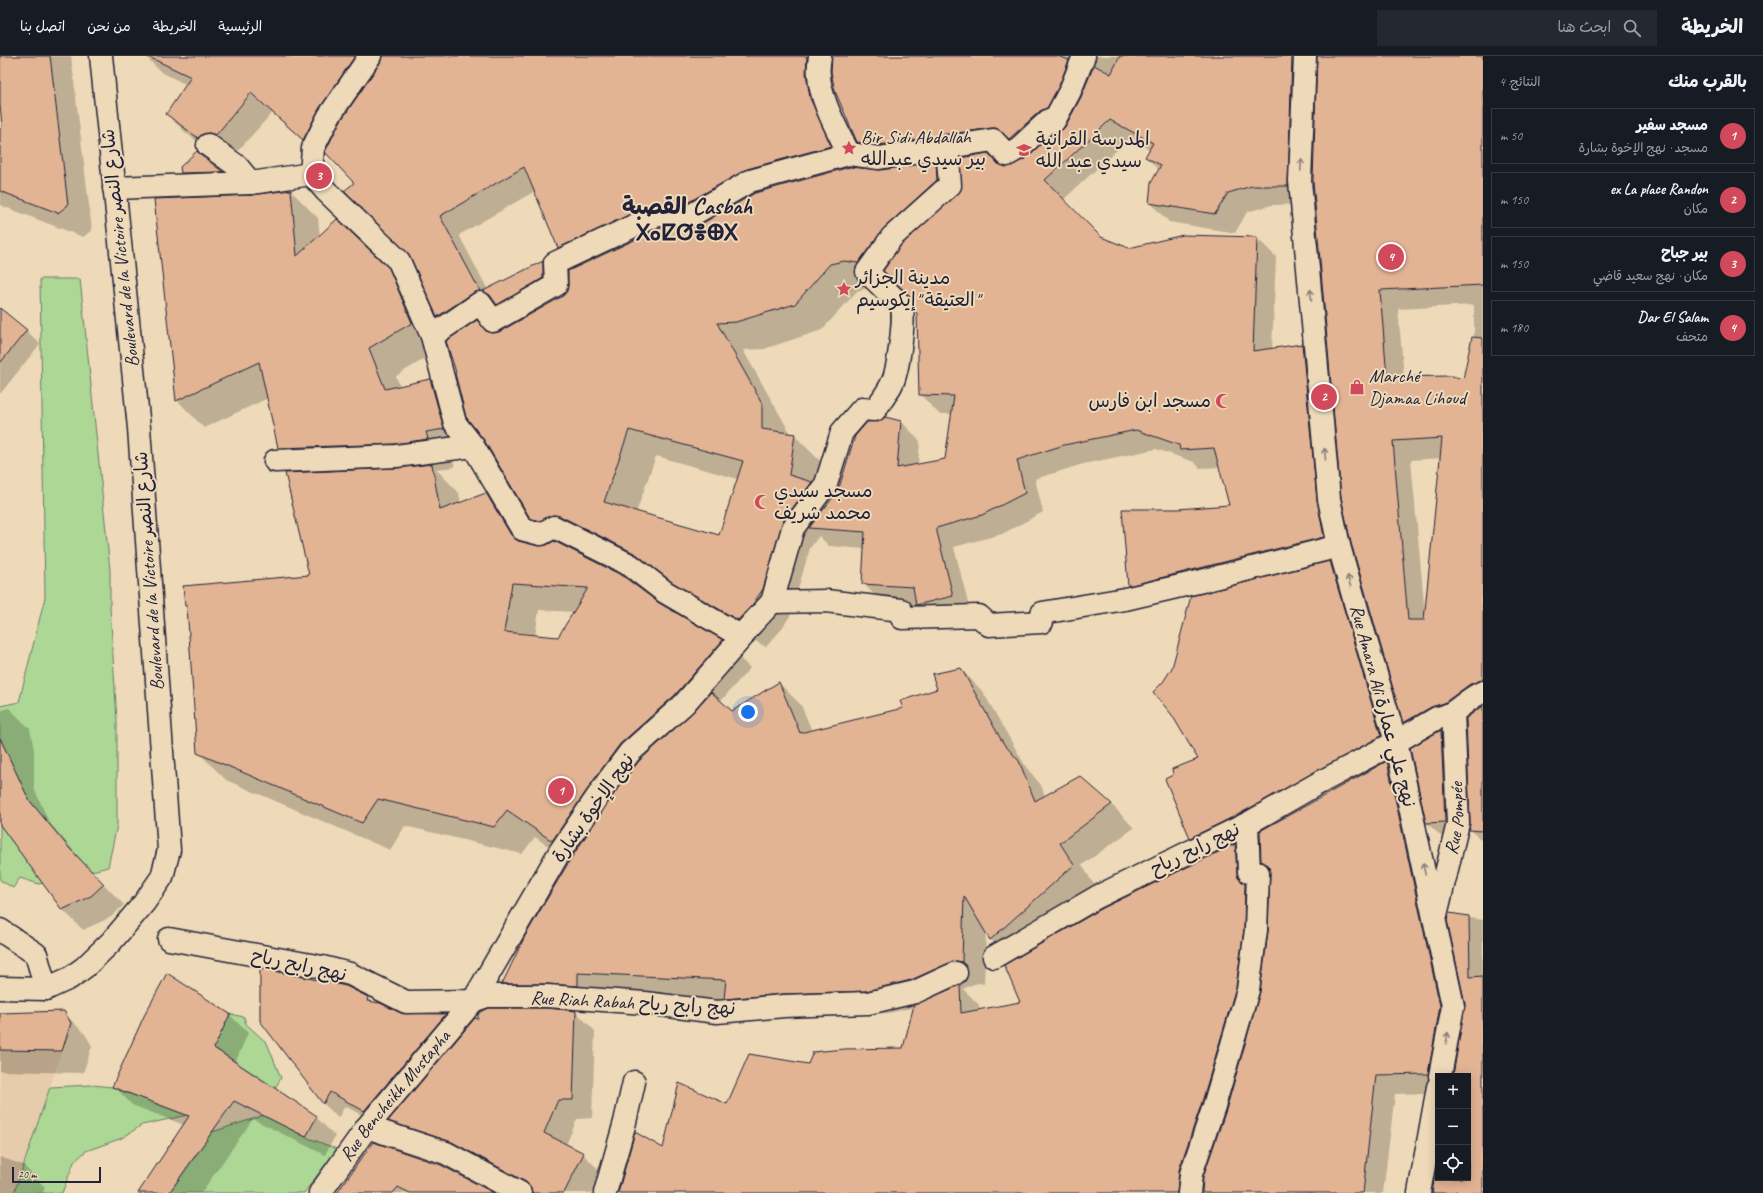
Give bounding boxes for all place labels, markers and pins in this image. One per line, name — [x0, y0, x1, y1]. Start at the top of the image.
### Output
place label: Bir Sidi Abdallah بير سيدي عبدالله — [861, 125, 986, 173]
place label: المدرسة القرانية سيدي عبد الله — [1036, 127, 1150, 175]
place icon: Bir Sidi Abdallah بير سيدي عبدالله — [840, 139, 858, 157]
school or university icon: المدرسة القرانية سيدي عبد الله — [1015, 141, 1033, 159]
pin: 3 — [306, 161, 332, 191]
pin: 4 — [1378, 242, 1404, 272]
place label: مدينة الجزائر العتيقة "إيكوسيم" — [854, 266, 983, 314]
place icon: مدينة الجزائر العتيقة "إيكوسيم" — [835, 280, 853, 298]
place label: Marché Djamaa Lihoud — [1369, 364, 1469, 410]
shop icon: Marché Djamaa Lihoud — [1348, 378, 1366, 396]
pin: 2 — [1311, 382, 1337, 412]
place label: مسجد ابن فارس — [1089, 389, 1211, 413]
mosque icon: مسجد ابن فارس — [1214, 392, 1232, 410]
place label: مسجد سيدي محمد شريف — [774, 479, 873, 525]
mosque icon: مسجد سيدي محمد شريف — [753, 493, 771, 511]
pin: 1 — [548, 776, 574, 806]

